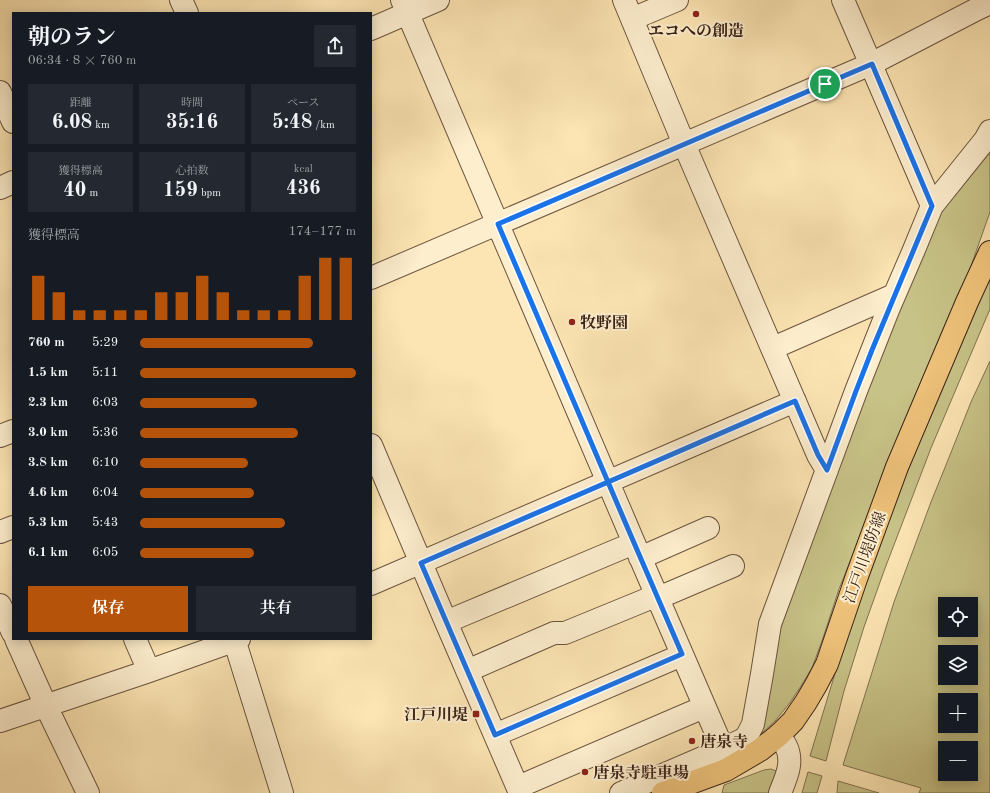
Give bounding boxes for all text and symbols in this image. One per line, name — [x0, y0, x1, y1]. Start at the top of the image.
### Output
marker: エコへの創造 — [691, 9, 701, 19]
place label: エコへの創造 — [648, 22, 744, 40]
button: share — [314, 25, 356, 67]
text: 朝のラン — [28, 27, 116, 49]
text: 06:34 · 8 × 760 m — [28, 54, 136, 67]
pin — [808, 67, 842, 101]
icon: arrive — [814, 73, 836, 95]
text: 距離 — [70, 98, 92, 109]
text: 時間 — [181, 98, 203, 109]
text: ペース — [287, 98, 320, 109]
text: 6.08 — [52, 113, 92, 133]
text: 35:16 — [166, 113, 218, 133]
text: 5:48 — [272, 113, 312, 133]
text: km — [92, 120, 110, 131]
text: /km — [312, 120, 335, 131]
text: kcal — [294, 164, 313, 175]
text: 獲得標高 — [59, 166, 103, 177]
text: 心拍数 — [175, 166, 208, 177]
text: 436 — [286, 179, 321, 199]
text: 40 — [63, 181, 86, 201]
text: 159 — [163, 181, 198, 201]
text: m — [86, 188, 98, 199]
text: bpm — [198, 188, 221, 199]
text: 174–177 m — [289, 225, 356, 238]
text: 獲得標高 — [28, 229, 80, 242]
place label: 牧野園 — [580, 314, 628, 332]
marker: 牧野園 — [567, 317, 577, 327]
text: 760 m — [28, 336, 65, 349]
text: 5:29 — [92, 336, 118, 349]
text: 1.5 km — [28, 366, 68, 379]
text: 5:11 — [92, 366, 118, 379]
text: 2.3 km — [28, 396, 68, 409]
text: 6:03 — [92, 396, 118, 409]
text: 3.0 km — [28, 426, 68, 439]
text: 5:36 — [92, 426, 118, 439]
text: 3.8 km — [28, 456, 68, 469]
text: 6:10 — [92, 456, 118, 469]
text: 4.6 km — [28, 486, 68, 499]
text: 6:04 — [92, 486, 118, 499]
street label: 江戸川堤防線 — [840, 509, 890, 606]
text: 5.3 km — [28, 516, 68, 529]
text: 5:43 — [92, 516, 118, 529]
text: 6.1 km — [28, 546, 68, 559]
text: 6:05 — [92, 546, 118, 559]
button: 保存 — [28, 586, 188, 632]
button: 共有 — [196, 586, 356, 632]
map controls — [938, 597, 978, 781]
button: locate — [938, 597, 978, 637]
button: layers — [938, 645, 978, 685]
button: + — [938, 693, 978, 733]
place label: 江戸川堤 — [404, 706, 468, 724]
marker: 江戸川堤 — [471, 709, 481, 719]
place label: 唐泉寺 — [700, 733, 748, 751]
marker: 唐泉寺 — [687, 736, 697, 746]
button: − — [938, 741, 978, 781]
place label: 唐泉寺駐車場 — [593, 764, 689, 782]
marker: 唐泉寺駐車場 — [580, 767, 590, 777]

